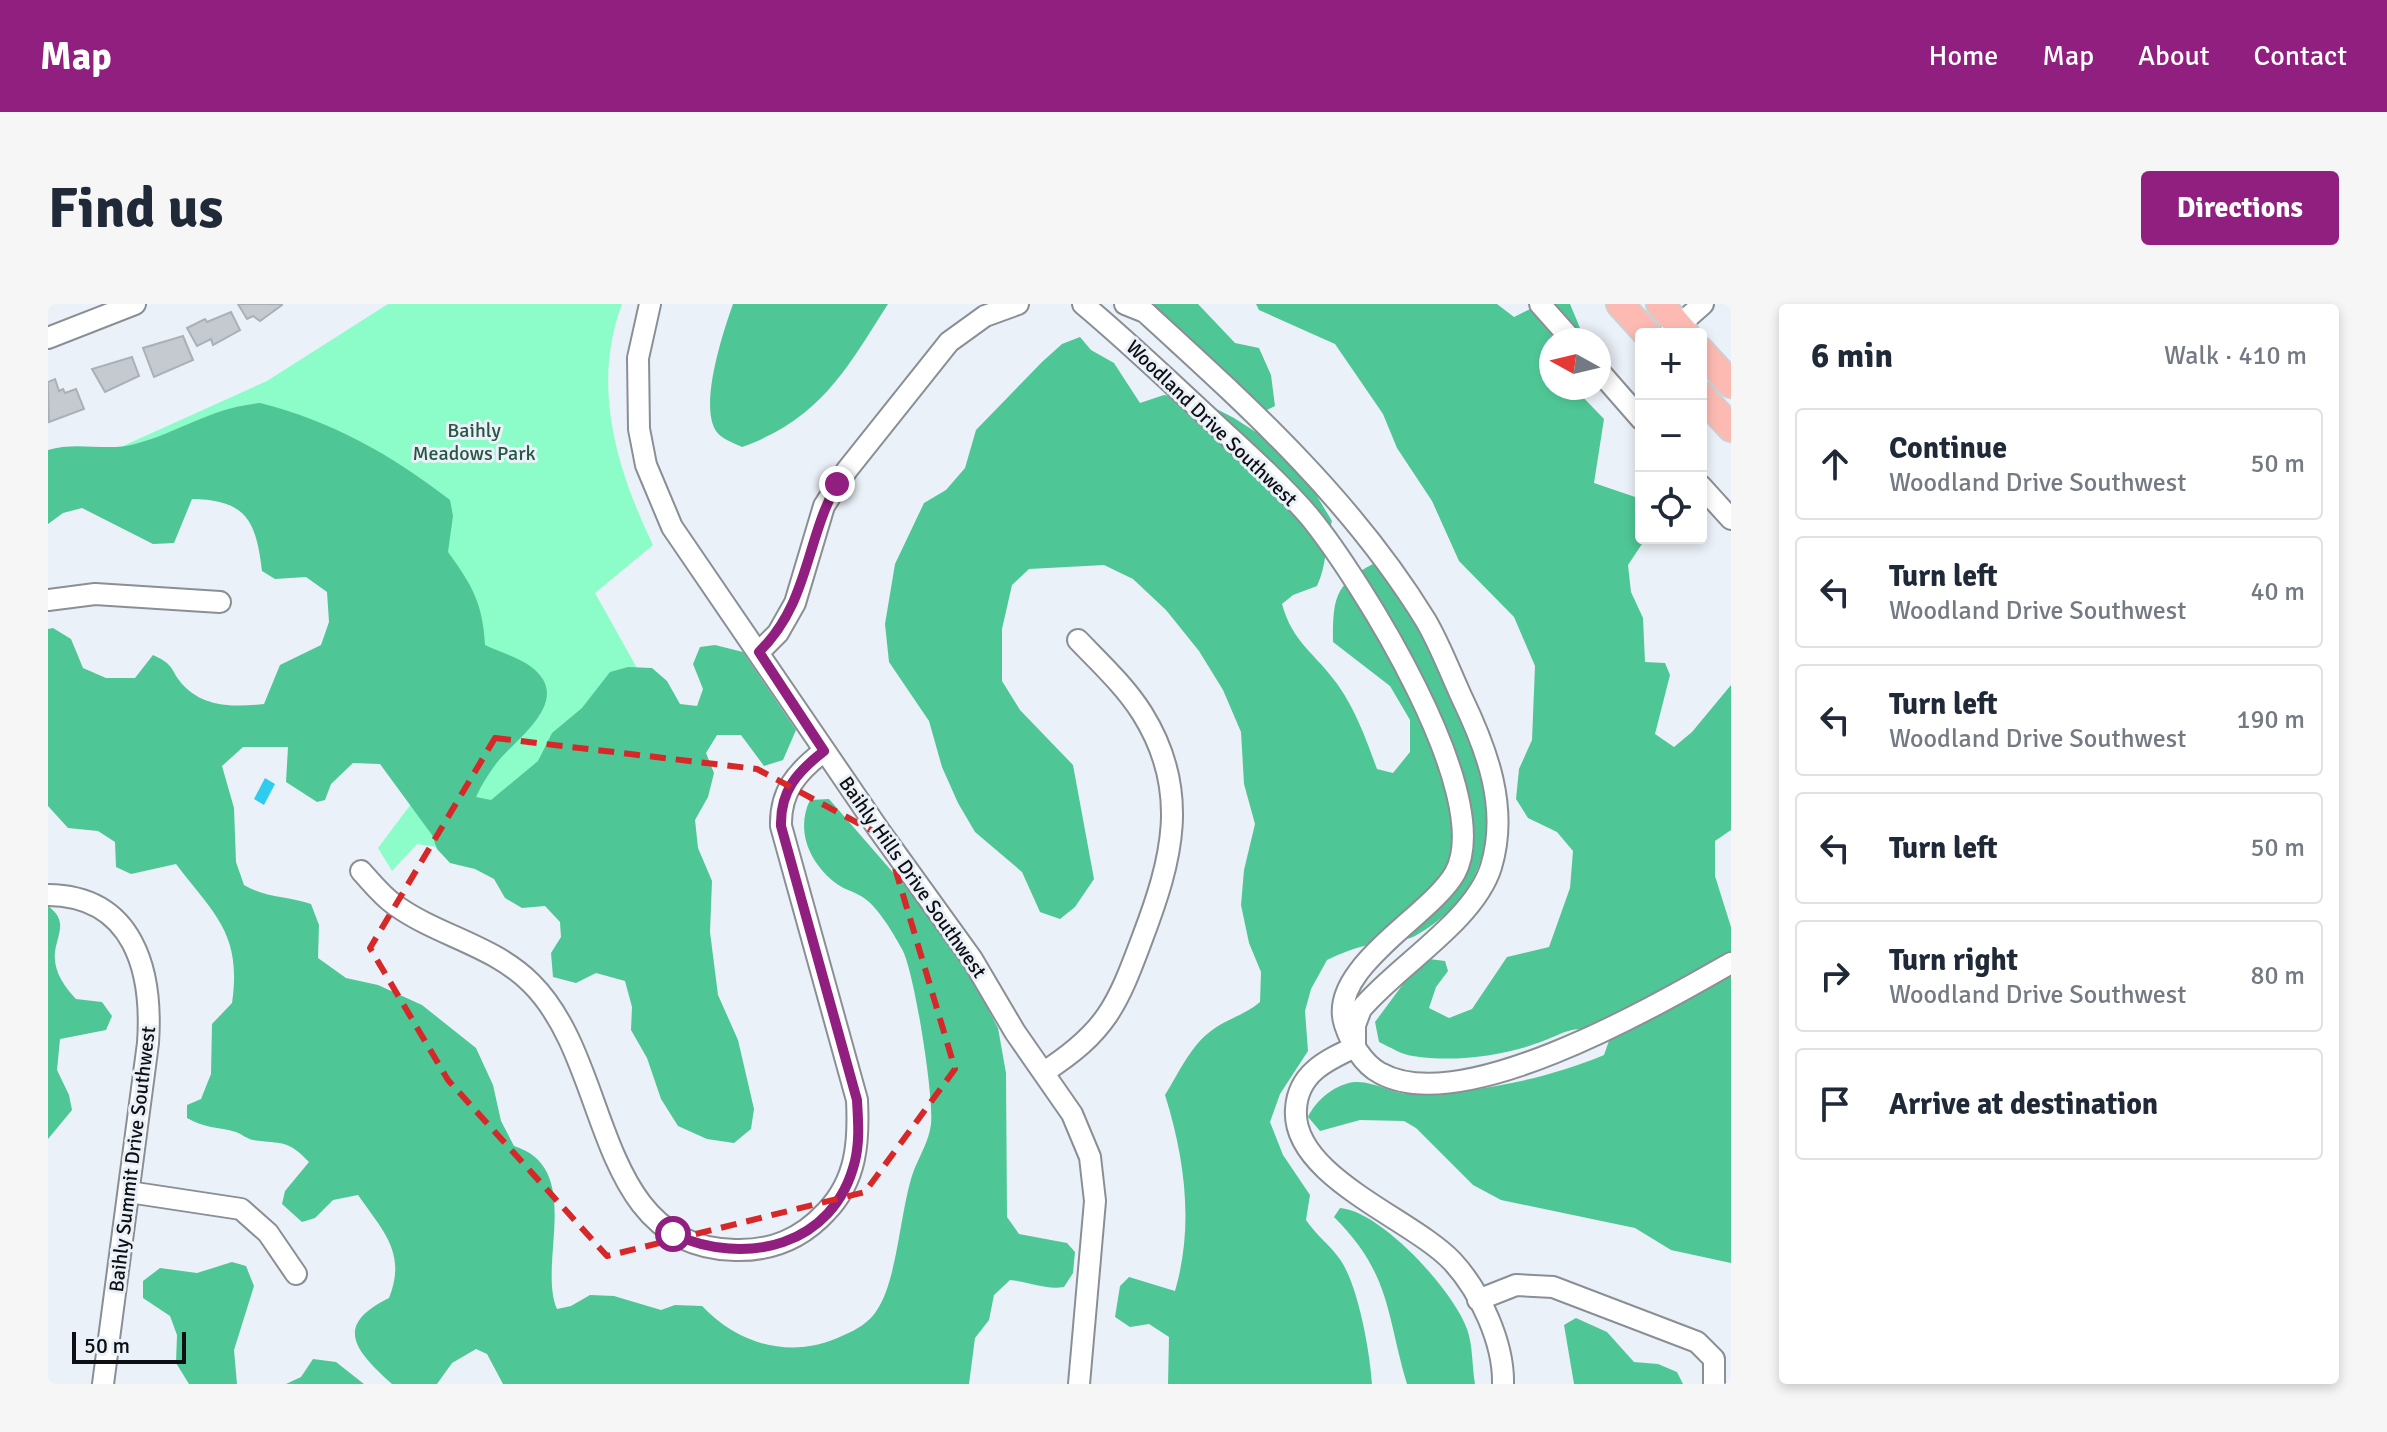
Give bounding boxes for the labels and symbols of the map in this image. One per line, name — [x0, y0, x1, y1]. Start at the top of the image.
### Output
north arrow — [1539, 328, 1611, 400]
street label: Woodland Drive Southwest — [1121, 335, 1303, 512]
park label: Baihly Meadows Park — [412, 418, 536, 466]
route end — [819, 466, 855, 502]
street label: Baihly Hills Drive Southwest — [833, 772, 992, 983]
street label: Baihly Summit Drive Southwest — [104, 1025, 161, 1293]
route start — [655, 1216, 691, 1252]
scale bar — [72, 1328, 186, 1364]

